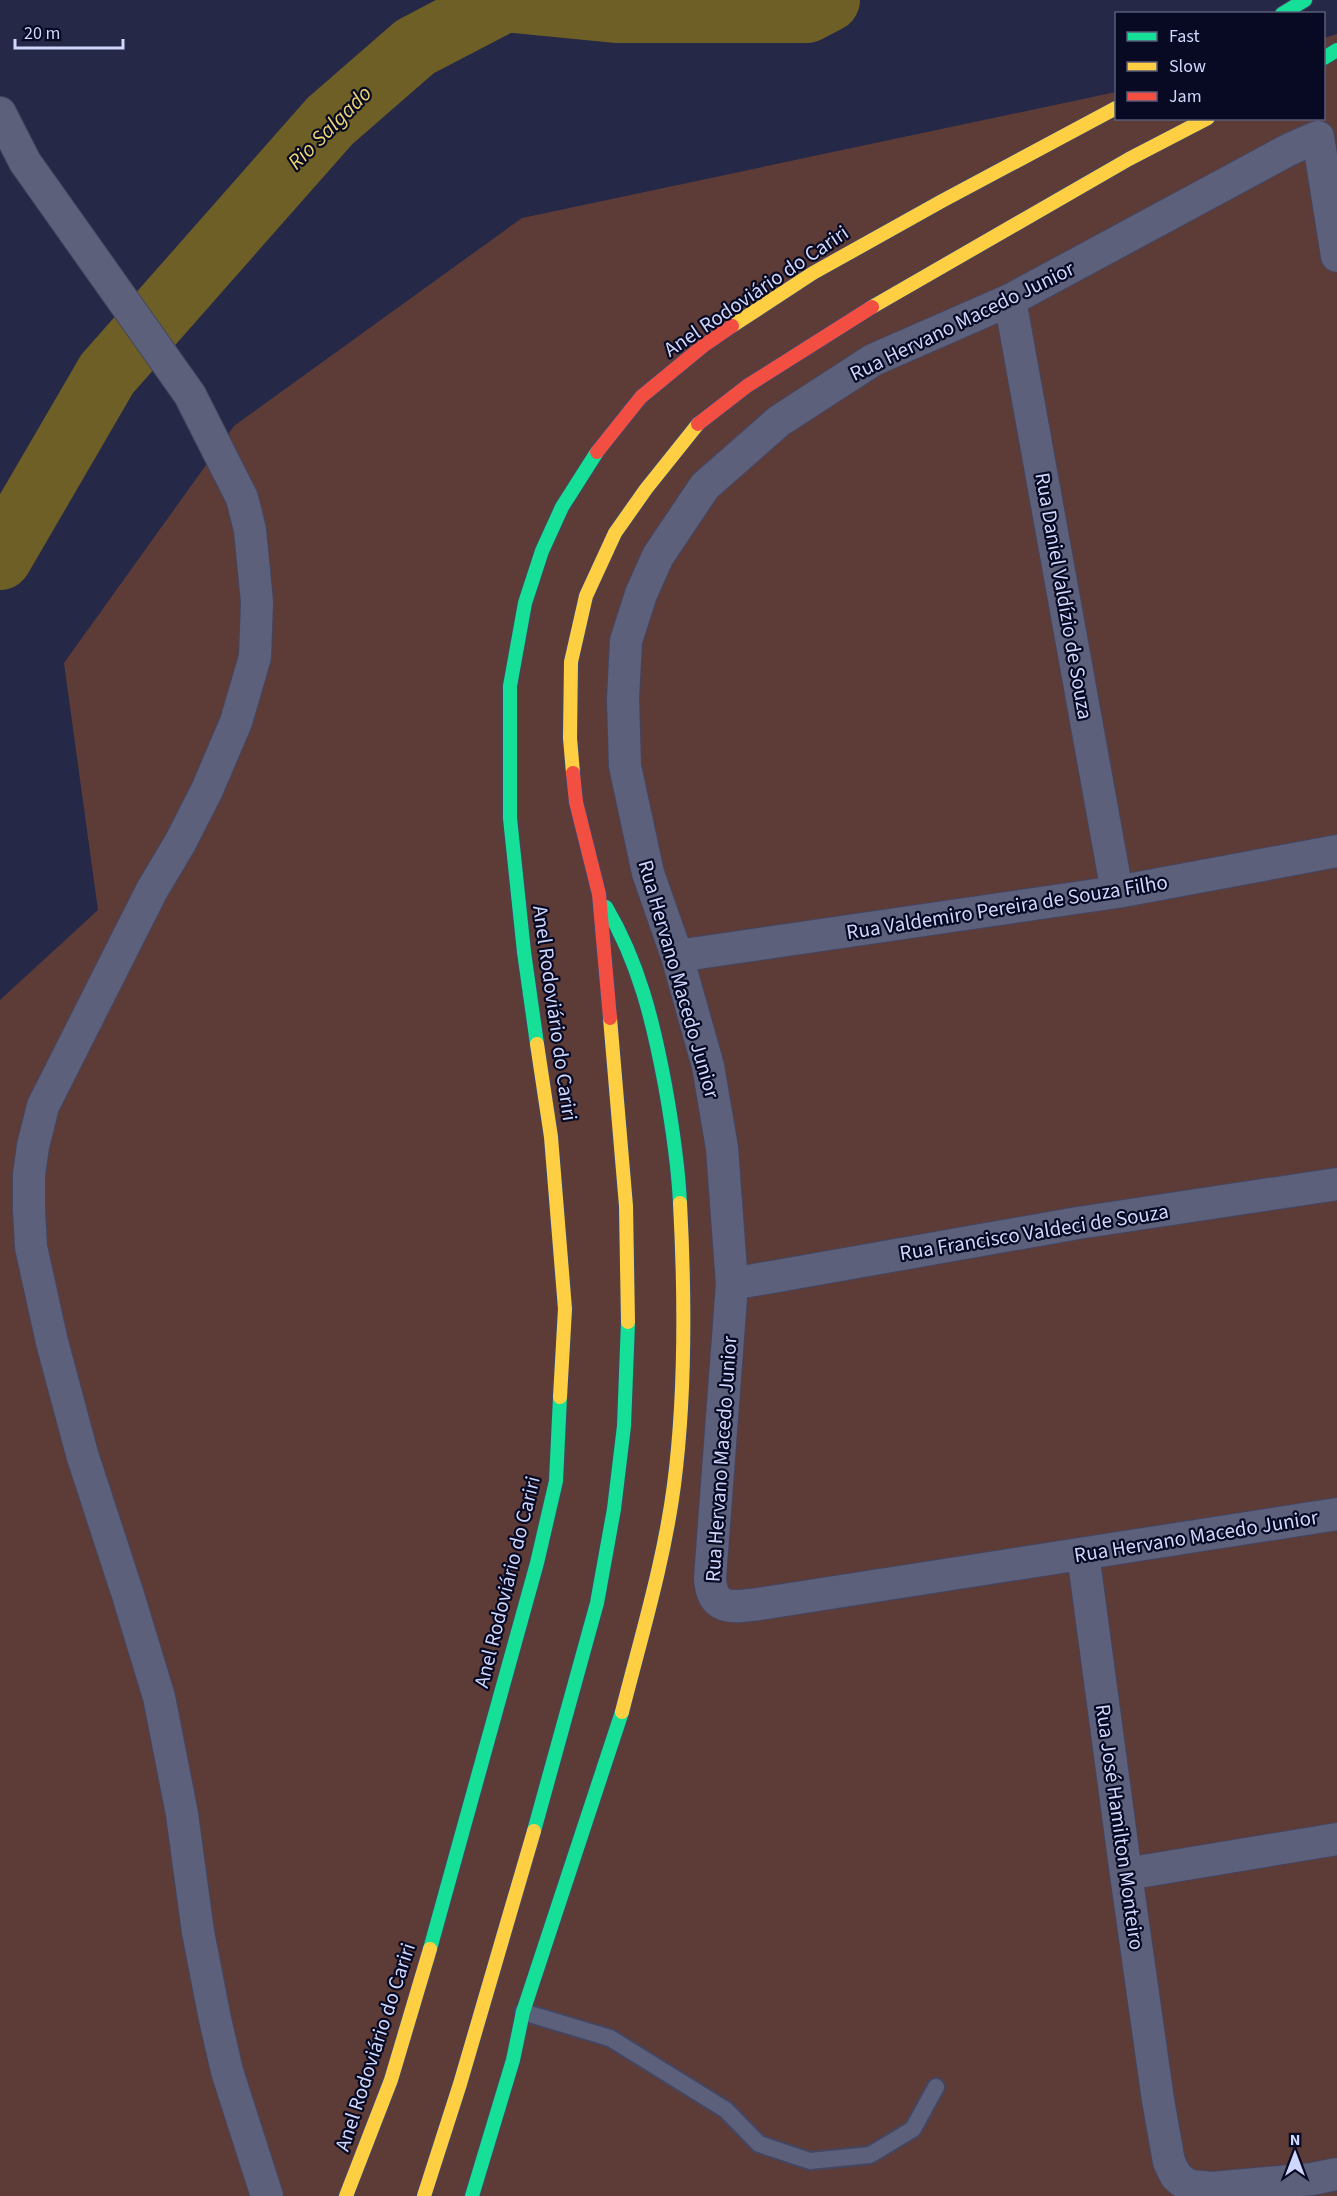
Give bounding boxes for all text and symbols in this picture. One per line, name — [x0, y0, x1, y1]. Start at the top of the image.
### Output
scale bar — [15, 12, 123, 50]
legend — [1115, 12, 1325, 120]
text: 20 m — [24, 21, 60, 46]
text: Fast — [1169, 24, 1200, 49]
text: Slow — [1169, 54, 1206, 79]
water label: Rio Salgado — [280, 78, 379, 177]
text: Jam — [1169, 84, 1202, 109]
street label: Anel Rodoviário do Cariri — [658, 218, 854, 364]
street label: Rua Hervano Macedo Junior — [845, 253, 1080, 389]
street label: Rua Daniel Valdízio de Souza — [1027, 470, 1101, 722]
street label: Rua Hervano Macedo Junior — [631, 856, 728, 1102]
street label: Rua Valdemiro Pereira de Souza Filho — [844, 867, 1170, 947]
street label: Anel Rodoviário do Cariri — [525, 903, 585, 1123]
street label: Rua Francisco Valdeci de Souza — [897, 1196, 1171, 1268]
street label: Rua Hervano Macedo Junior — [697, 1334, 745, 1583]
street label: Anel Rodoviário do Cariri — [466, 1473, 548, 1691]
street label: Rua Hervano Macedo Junior — [1072, 1502, 1321, 1570]
street label: Rua José Hamilton Monteiro — [1088, 1702, 1152, 1952]
street label: Anel Rodoviário do Cariri — [327, 1939, 423, 2155]
north arrow — [1265, 2124, 1325, 2184]
text: N — [1290, 2129, 1300, 2151]

